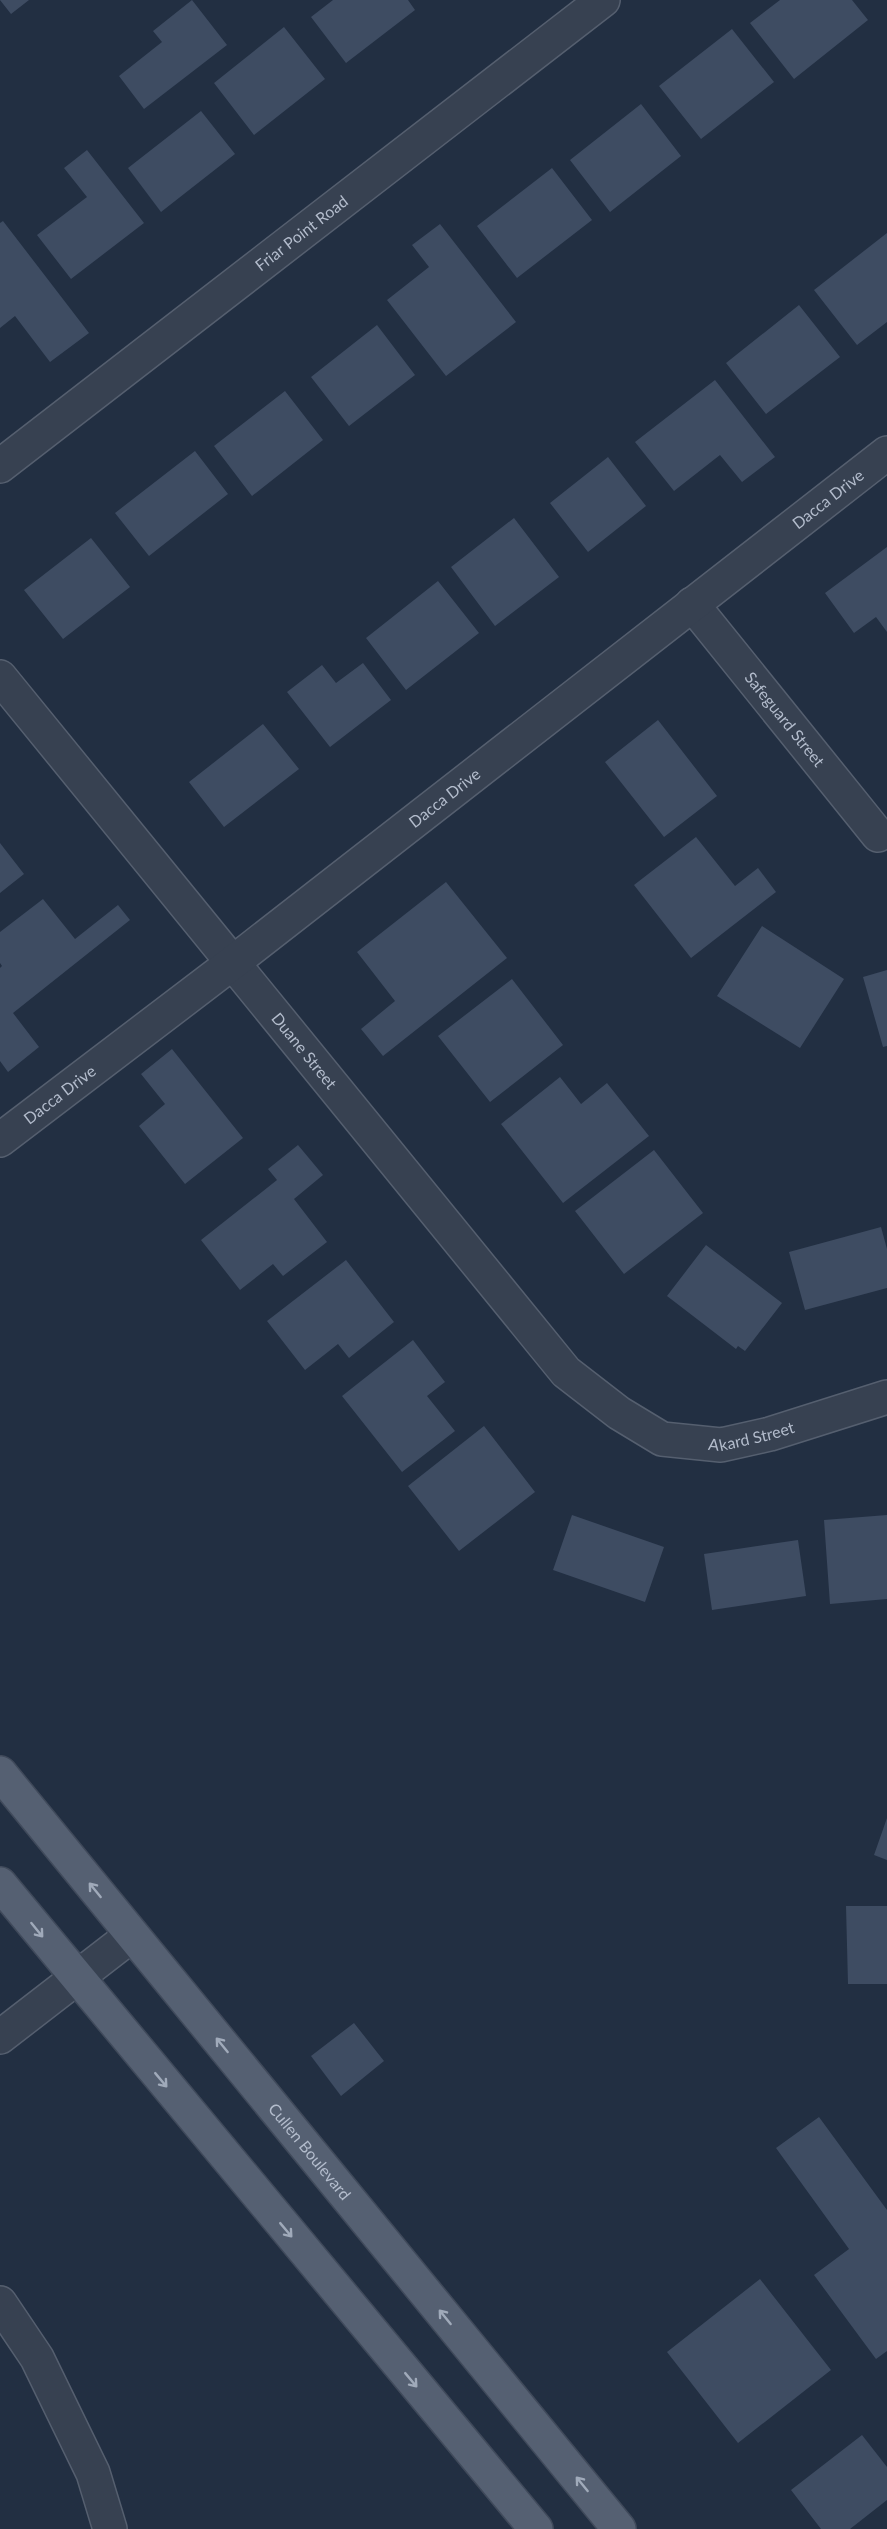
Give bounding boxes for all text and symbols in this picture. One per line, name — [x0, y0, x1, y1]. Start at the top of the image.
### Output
street label: Friar Point Road — [251, 191, 351, 274]
street label: Dacca Drive — [788, 465, 867, 532]
street label: Safeguard Street — [741, 668, 829, 770]
street label: Dacca Drive — [405, 764, 484, 831]
street label: Duane Street — [268, 1009, 342, 1093]
street label: Dacca Drive — [20, 1061, 99, 1128]
street label: Akard Street — [707, 1417, 797, 1454]
one-way arrow — [89, 1882, 102, 1898]
one-way arrow — [30, 1922, 43, 1938]
one-way arrow — [216, 2037, 229, 2053]
one-way arrow — [154, 2072, 168, 2087]
street label: Cullen Boulevard — [265, 2099, 355, 2203]
one-way arrow — [279, 2222, 293, 2237]
one-way arrow — [438, 2310, 452, 2325]
one-way arrow — [404, 2372, 418, 2387]
one-way arrow — [575, 2477, 589, 2492]

